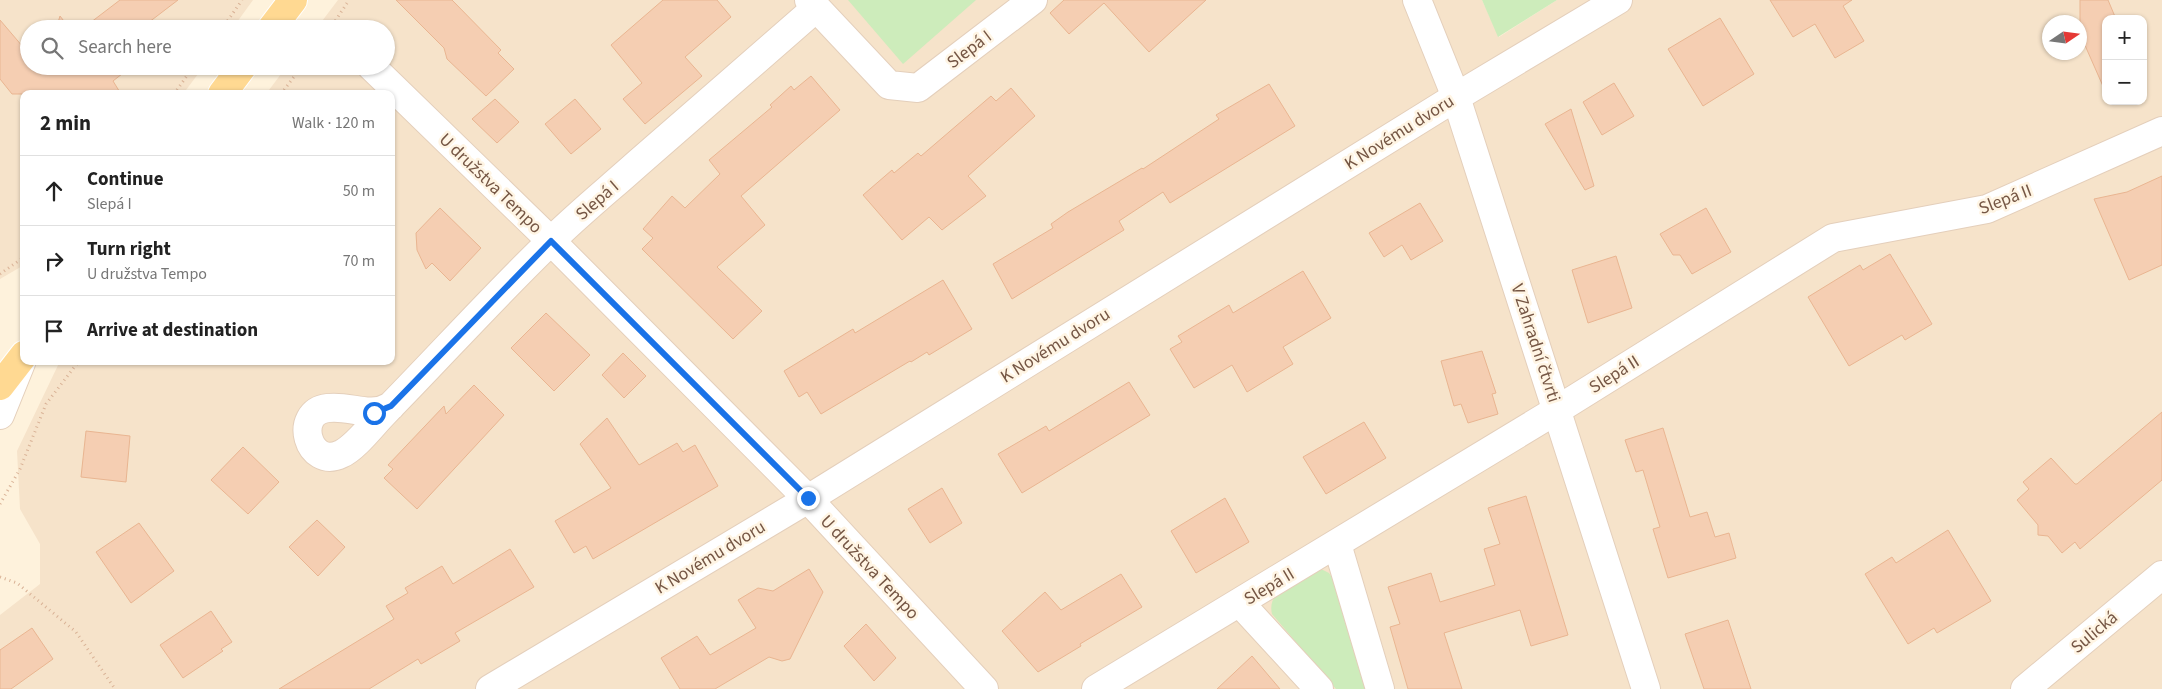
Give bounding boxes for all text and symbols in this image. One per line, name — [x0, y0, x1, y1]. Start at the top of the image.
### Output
north arrow — [2042, 15, 2087, 60]
map controls — [2102, 15, 2147, 105]
button: + — [2102, 15, 2147, 60]
search box — [20, 20, 395, 75]
street label: Slepá I — [942, 24, 997, 75]
icon: search — [38, 34, 66, 62]
text: Search here — [78, 34, 172, 61]
button: − — [2102, 60, 2147, 105]
street label: K Novému dvoru — [1340, 89, 1459, 176]
text: 2 min — [40, 108, 91, 138]
text: Walk · 120 m — [292, 112, 375, 134]
street label: U družstva Tempo — [433, 128, 548, 239]
text: Continue — [87, 166, 164, 193]
street label: Slepá I — [570, 174, 625, 226]
icon: ahead — [40, 177, 68, 205]
street label: Slepá II — [1975, 178, 2035, 221]
text: 50 m — [343, 180, 375, 202]
text: Slepá I — [87, 193, 132, 215]
text: Turn right — [87, 236, 171, 263]
icon: right — [40, 247, 68, 275]
text: 70 m — [343, 250, 375, 272]
text: U družstva Tempo — [87, 263, 207, 285]
street label: V Zahradní čtvrti — [1505, 281, 1566, 406]
street label: K Novému dvoru — [996, 302, 1115, 389]
icon: arrive — [40, 317, 68, 345]
text: Arrive at destination — [87, 317, 258, 344]
street label: Slepá II — [1584, 349, 1644, 400]
route start — [363, 402, 386, 425]
route end — [797, 487, 820, 510]
street label: U družstva Tempo — [814, 509, 925, 625]
street label: K Novému dvoru — [650, 515, 770, 600]
street label: Slepá II — [1239, 562, 1299, 611]
street label: Sulická — [2065, 605, 2123, 659]

